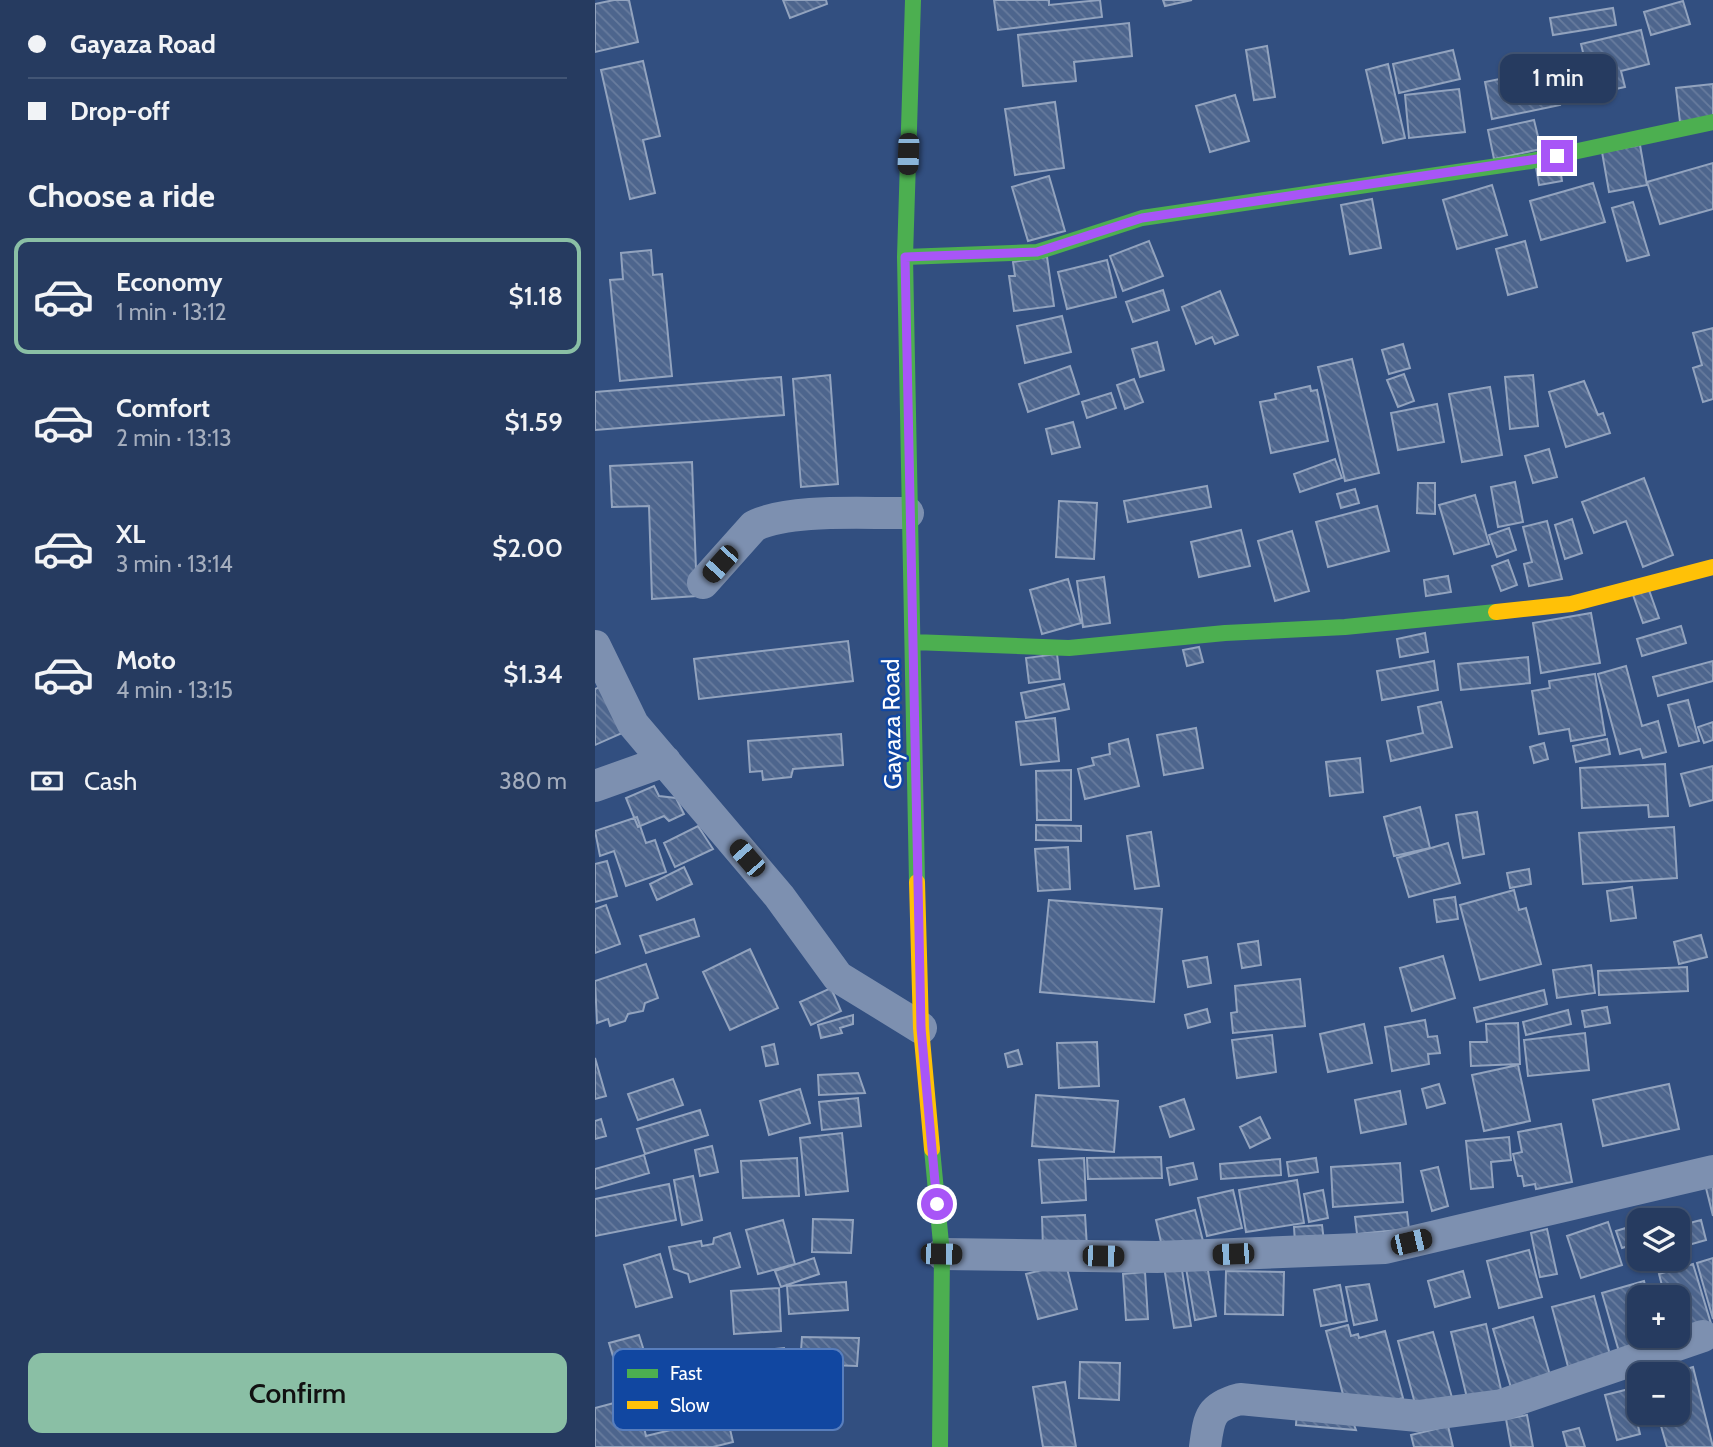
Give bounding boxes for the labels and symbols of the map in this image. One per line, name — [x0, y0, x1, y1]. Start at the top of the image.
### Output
callout: 1 min — [1499, 54, 1615, 104]
car — [897, 133, 920, 175]
route end — [1541, 140, 1573, 172]
car — [699, 541, 742, 587]
street label: Gayaza Road — [876, 658, 907, 790]
car — [726, 835, 769, 881]
route start — [921, 1188, 953, 1220]
car — [1389, 1227, 1434, 1257]
car — [920, 1243, 963, 1265]
car — [1212, 1243, 1255, 1265]
car — [1082, 1245, 1125, 1267]
legend — [613, 1349, 843, 1430]
text: Fast — [670, 1362, 703, 1385]
text: Slow — [670, 1394, 710, 1417]

